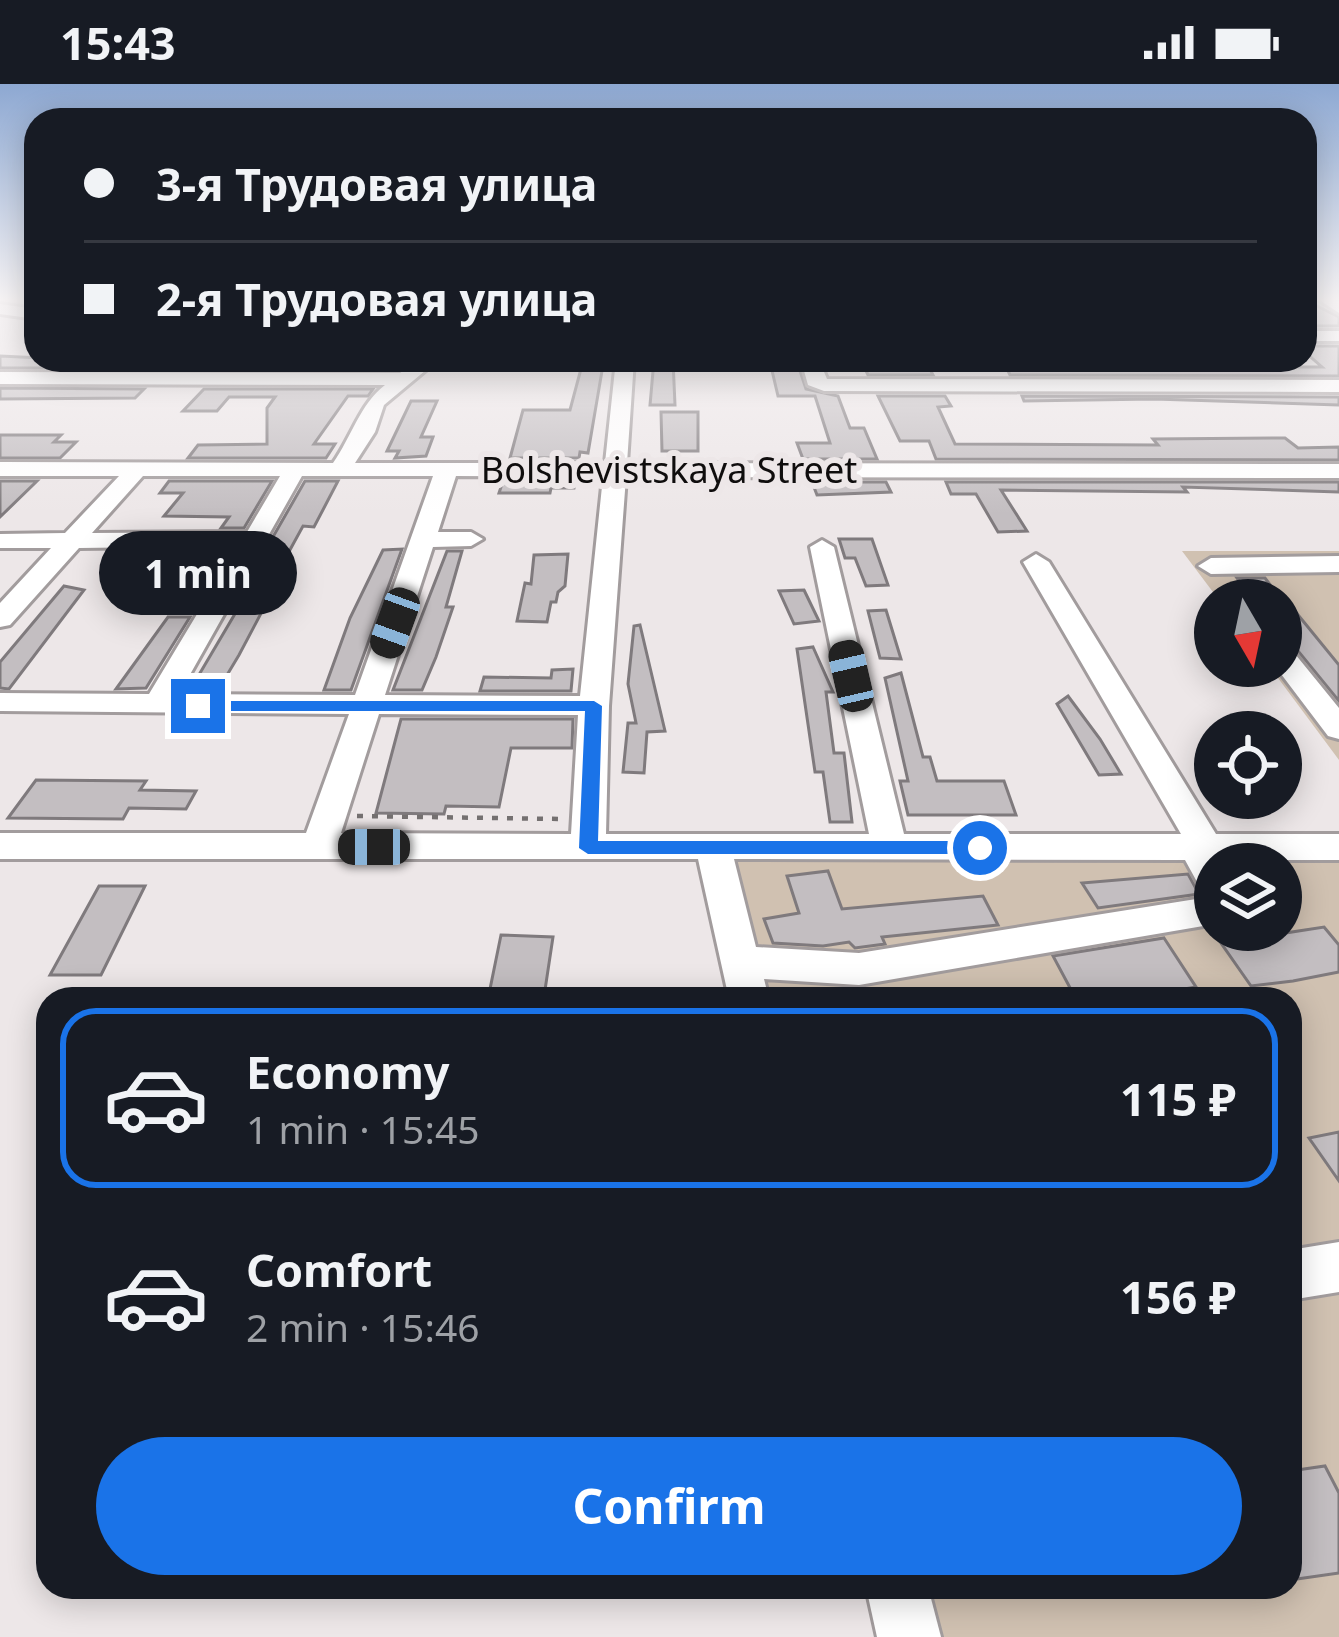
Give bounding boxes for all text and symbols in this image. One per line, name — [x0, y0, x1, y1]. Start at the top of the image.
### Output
text: 15:43 — [60, 12, 176, 73]
text: 3-я Трудовая улица — [156, 153, 597, 214]
text: 2-я Трудовая улица — [156, 268, 597, 329]
street label: Bolshevistskaya Street — [481, 445, 857, 494]
callout: 1 min — [99, 532, 297, 616]
text: 1 min — [144, 546, 252, 599]
north arrow — [1194, 579, 1302, 687]
map controls — [1194, 579, 1302, 951]
car — [366, 583, 424, 663]
car — [825, 637, 877, 715]
route end — [171, 679, 225, 733]
button: locate — [1194, 711, 1302, 819]
route start — [953, 821, 1007, 875]
car — [338, 829, 410, 865]
button: layers — [1194, 843, 1302, 951]
text: Economy — [246, 1041, 450, 1102]
icon: car — [102, 1044, 210, 1152]
text: 115 ₽ — [1120, 1068, 1236, 1129]
text: 1 min · 15:45 — [246, 1102, 480, 1155]
text: Comfort — [246, 1239, 432, 1300]
icon: car — [102, 1242, 210, 1350]
text: 156 ₽ — [1120, 1266, 1236, 1327]
text: 2 min · 15:46 — [246, 1300, 480, 1353]
button: Confirm — [96, 1437, 1242, 1575]

